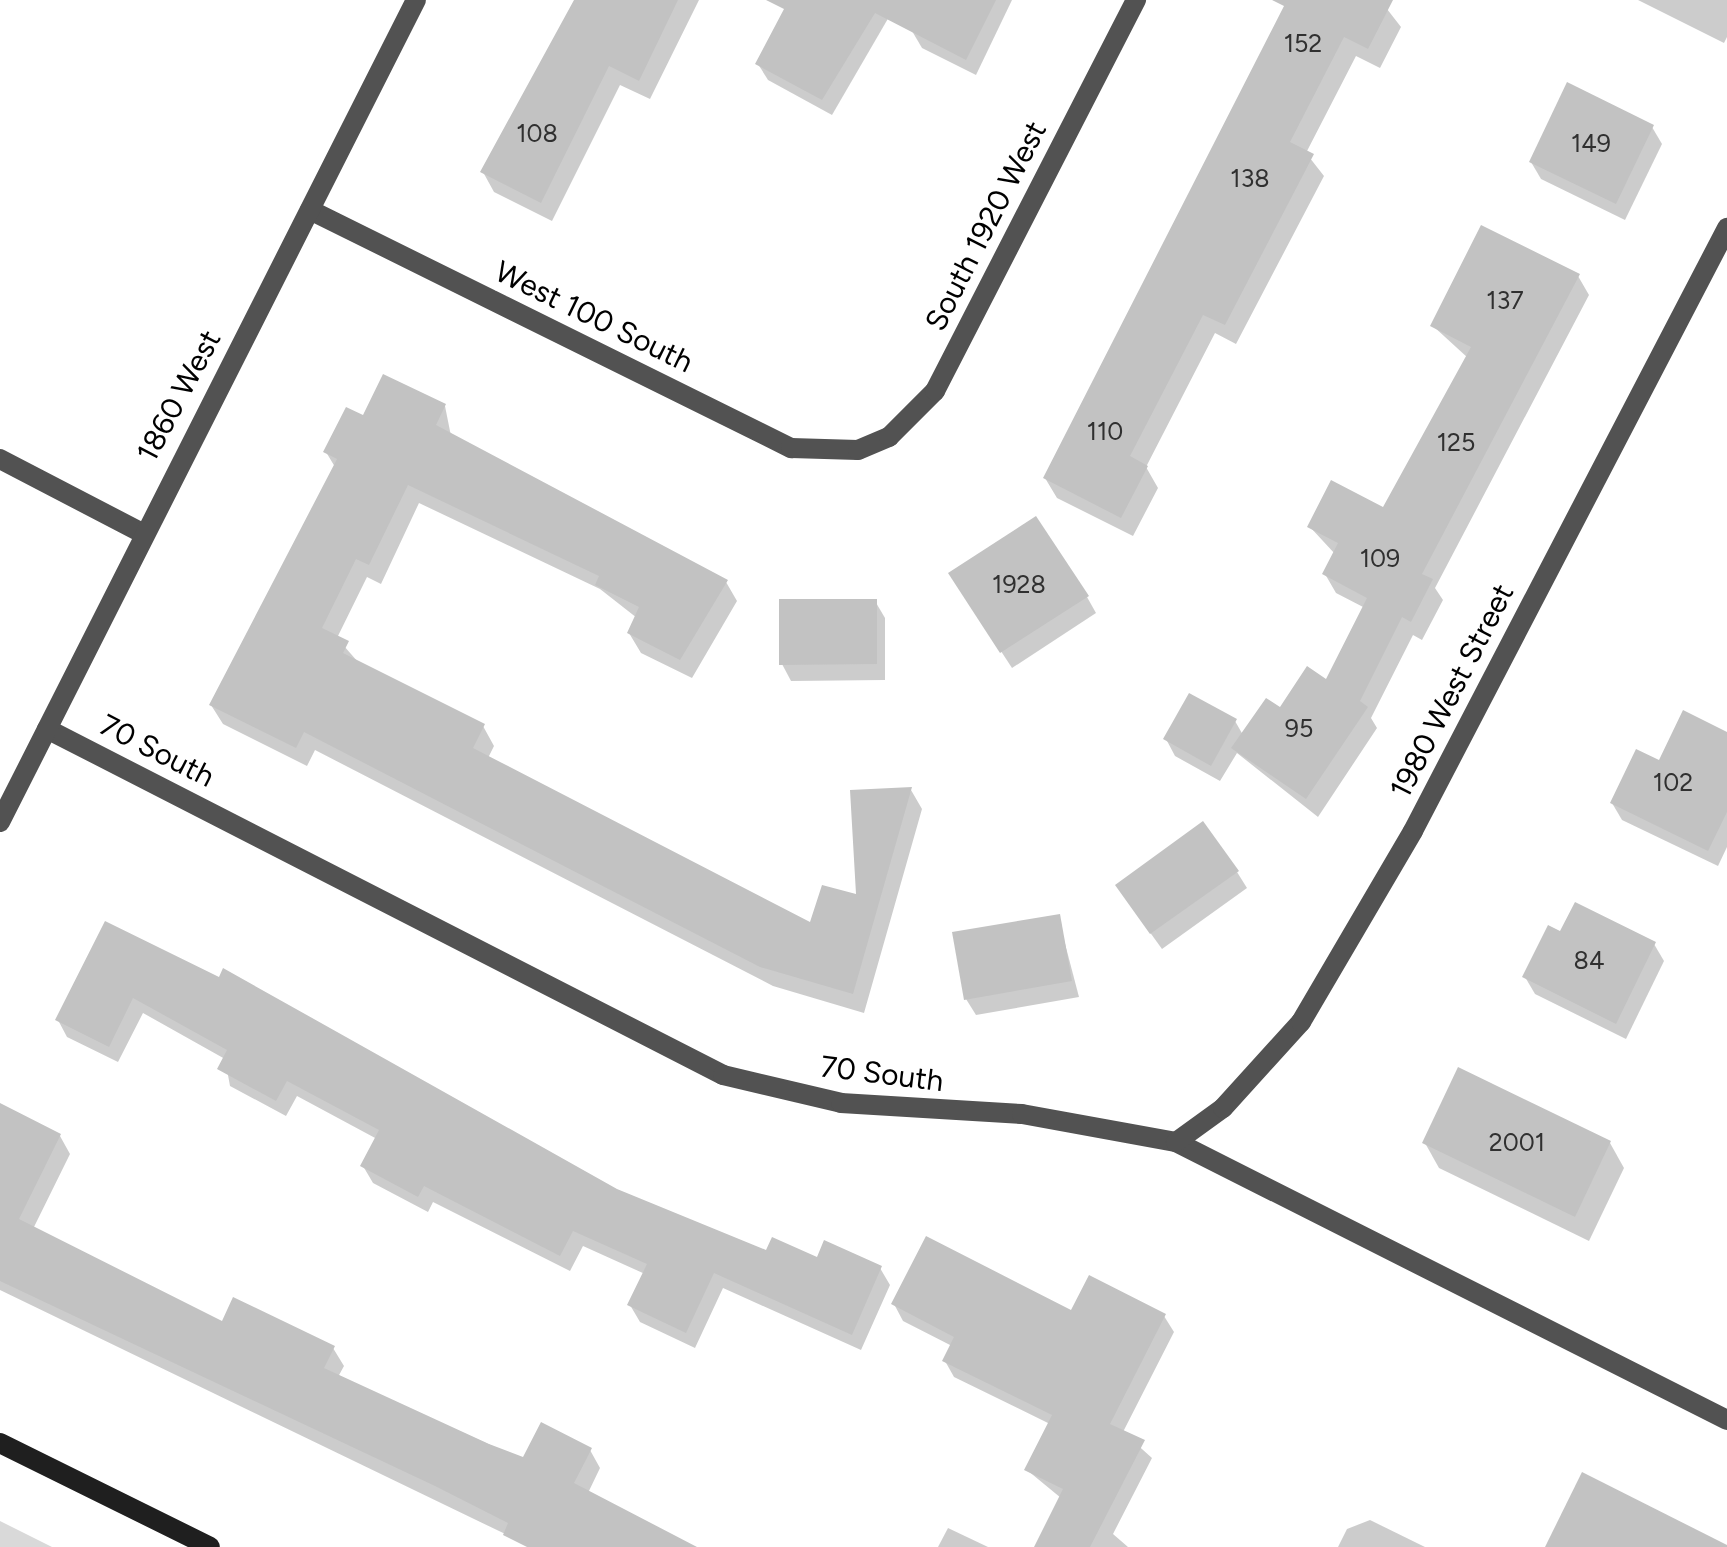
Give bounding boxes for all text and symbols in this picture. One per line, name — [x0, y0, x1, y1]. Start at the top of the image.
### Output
house number: 152 — [1284, 28, 1322, 58]
street label: South 1920 West — [918, 115, 1054, 337]
house number: 108 — [516, 118, 558, 148]
house number: 149 — [1571, 128, 1611, 158]
house number: 138 — [1230, 163, 1270, 193]
street label: West 100 South — [489, 254, 699, 380]
house number: 137 — [1486, 285, 1524, 315]
street label: 1860 West — [129, 324, 229, 468]
house number: 110 — [1087, 416, 1123, 446]
house number: 125 — [1437, 427, 1475, 457]
house number: 109 — [1360, 543, 1400, 573]
house number: 1928 — [992, 569, 1046, 599]
street label: 1980 West Street — [1383, 578, 1521, 804]
street label: 70 South — [94, 707, 220, 795]
house number: 95 — [1285, 713, 1313, 743]
house number: 102 — [1653, 767, 1693, 797]
house number: 84 — [1574, 945, 1604, 975]
street label: 70 South — [819, 1049, 945, 1099]
house number: 2001 — [1489, 1127, 1545, 1157]

